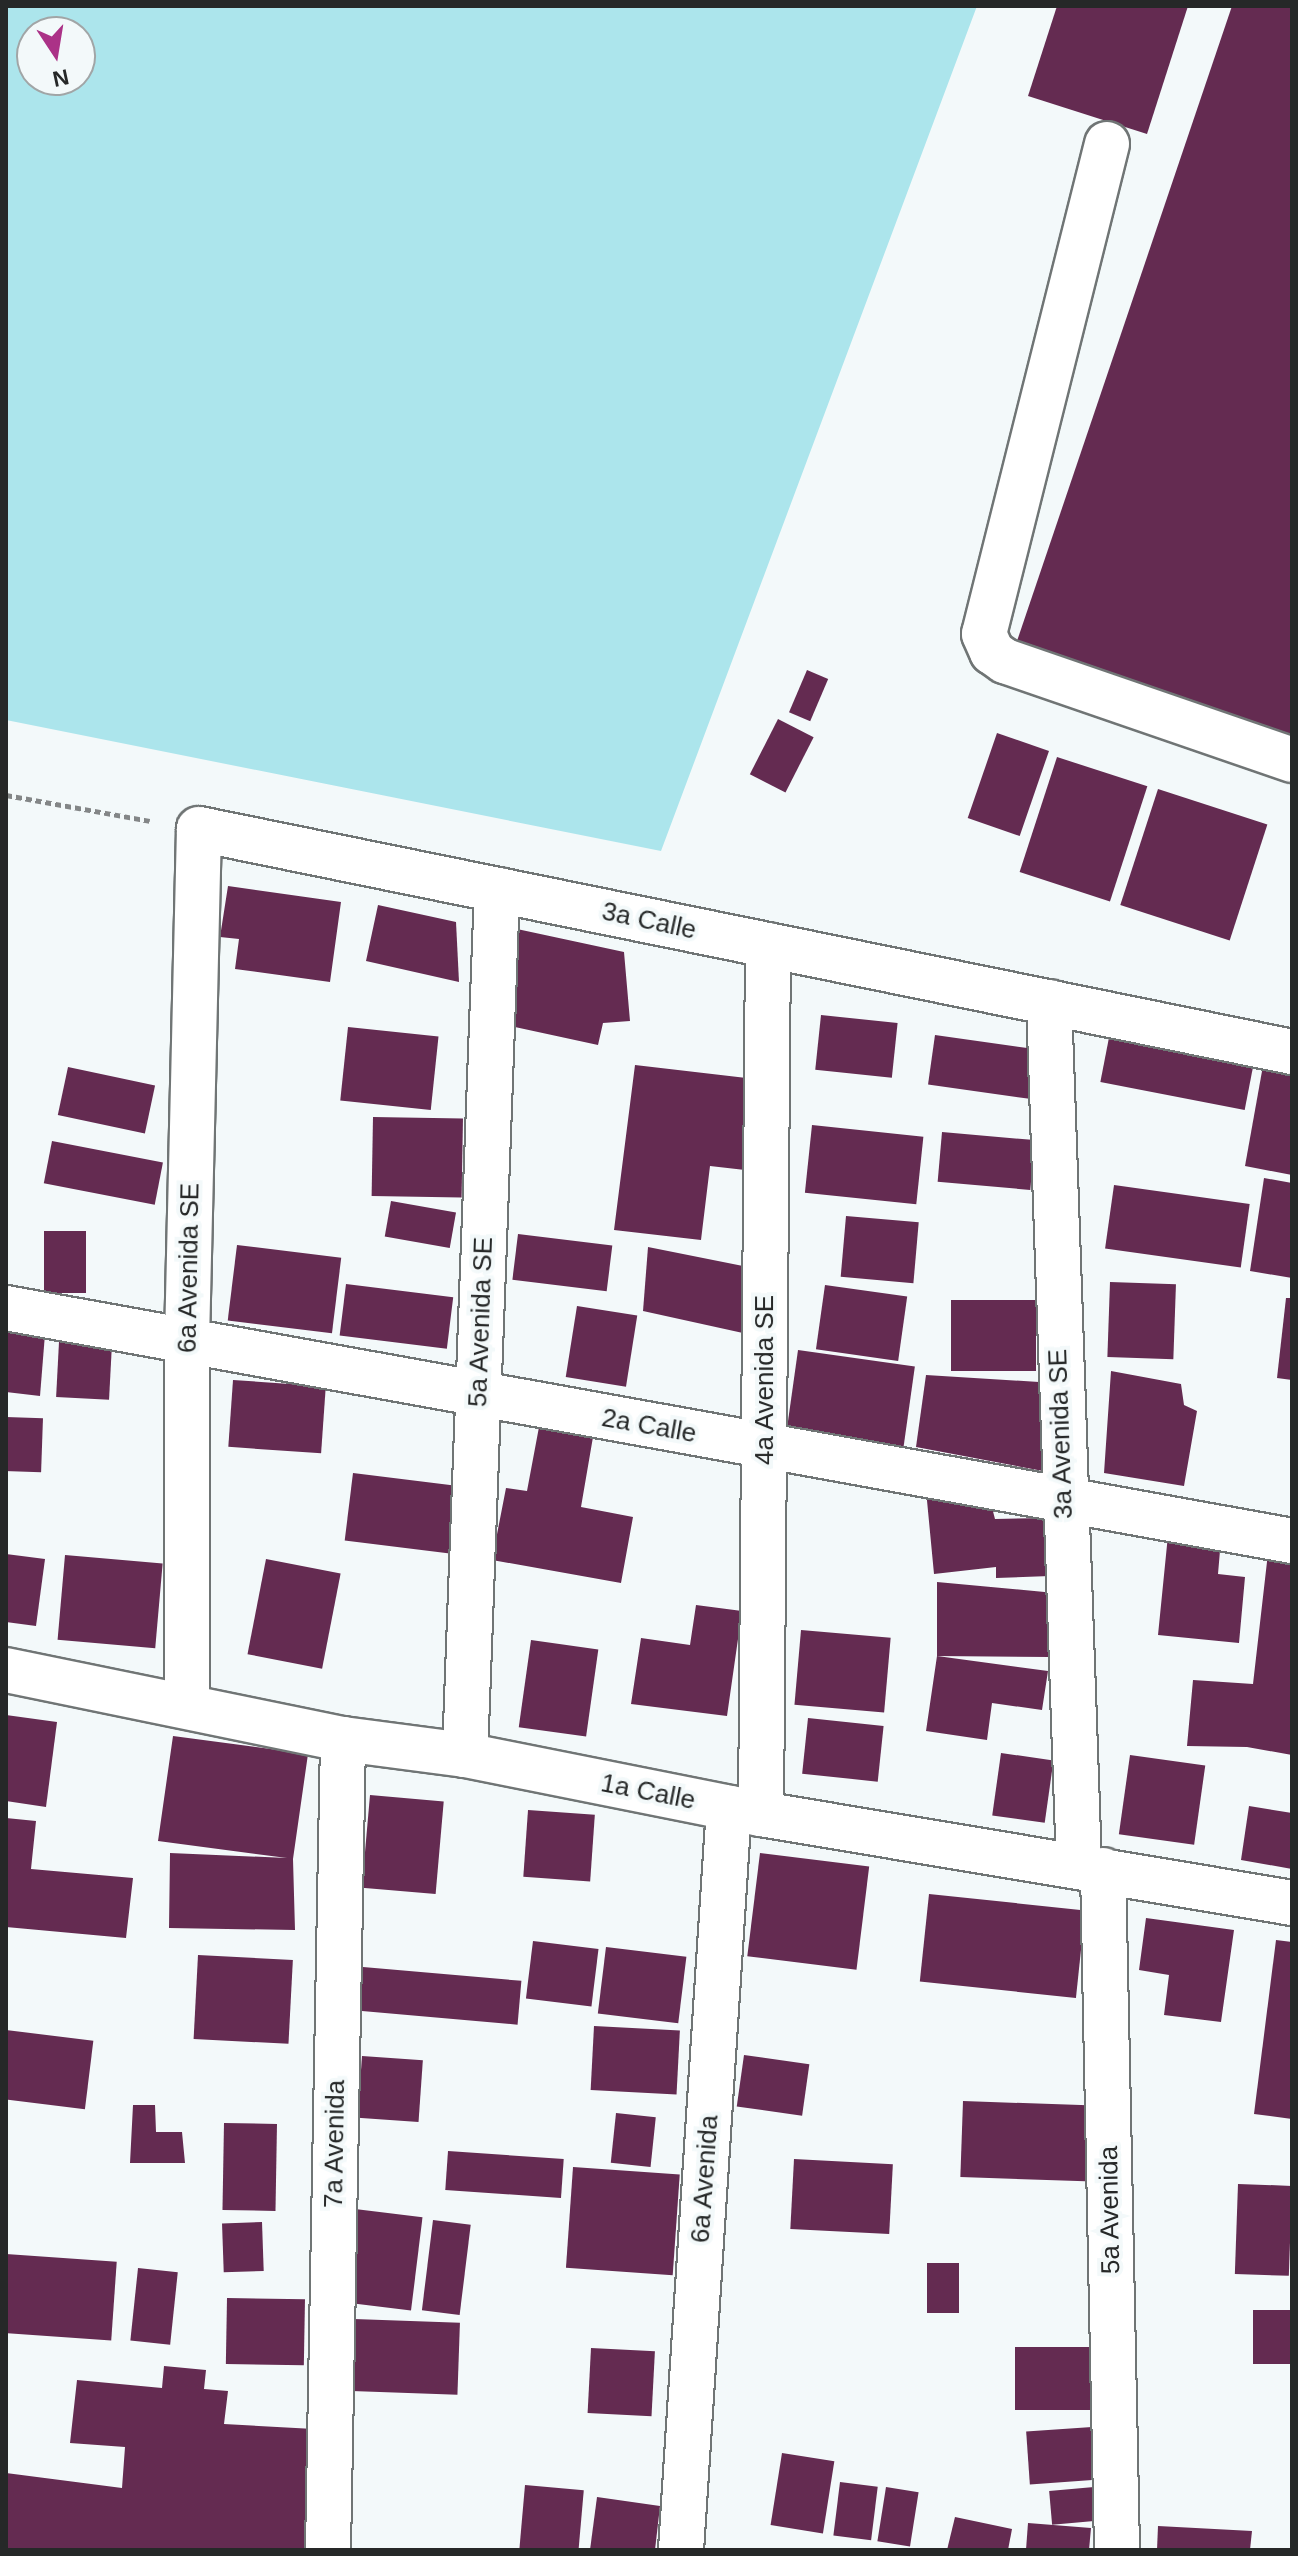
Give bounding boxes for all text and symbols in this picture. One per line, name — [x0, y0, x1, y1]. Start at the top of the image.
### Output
north arrow — [16, 16, 96, 96]
text: N — [50, 64, 71, 92]
street label: 3a Calle — [599, 896, 699, 946]
street label: 6a Avenida SE — [172, 1182, 206, 1354]
street label: 5a Avenida SE — [462, 1236, 500, 1408]
street label: 4a Avenida SE — [749, 1294, 781, 1466]
street label: 3a Avenida SE — [1042, 1348, 1080, 1520]
street label: 2a Calle — [599, 1402, 699, 1450]
street label: 1a Calle — [598, 1768, 698, 1816]
street label: 7a Avenida — [318, 2079, 352, 2209]
street label: 6a Avenida — [685, 2113, 725, 2245]
street label: 5a Avenida — [1093, 2145, 1127, 2275]

